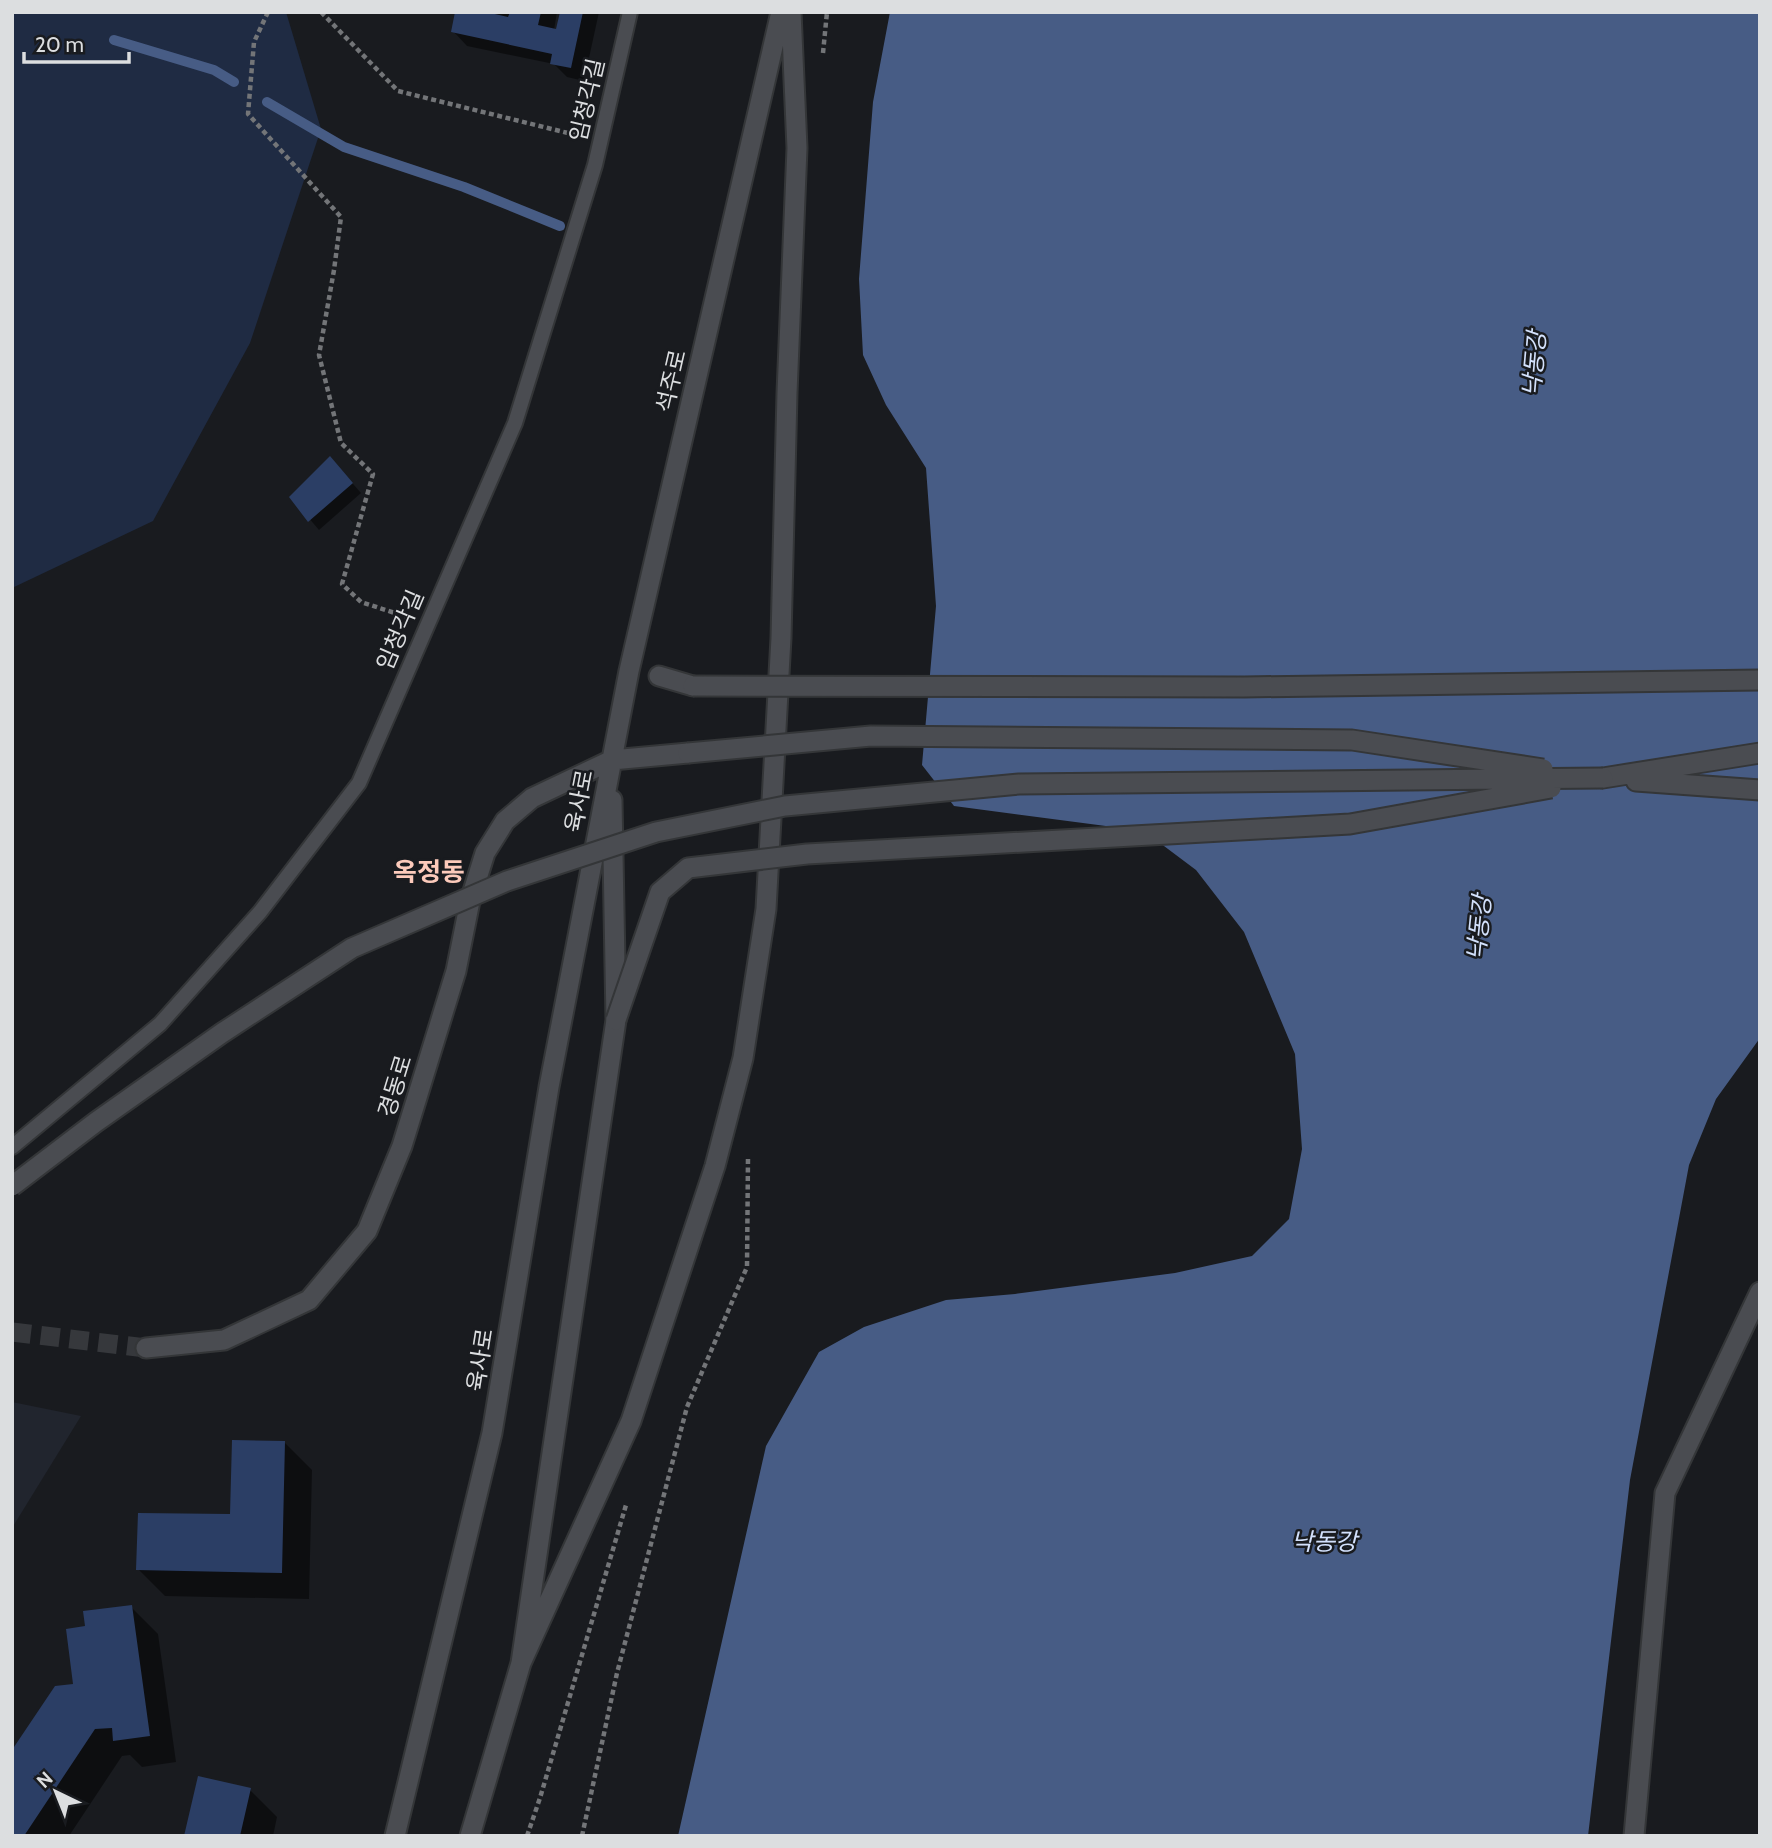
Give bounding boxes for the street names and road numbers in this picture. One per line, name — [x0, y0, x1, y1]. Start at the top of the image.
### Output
street label: 임청각길 — [564, 56, 610, 144]
street label: 석주로 — [650, 347, 692, 415]
street label: 임청각길 — [371, 586, 429, 674]
street label: 육사로 — [559, 767, 599, 835]
street label: 경동로 — [372, 1052, 418, 1120]
street label: 육사로 — [461, 1326, 499, 1394]

